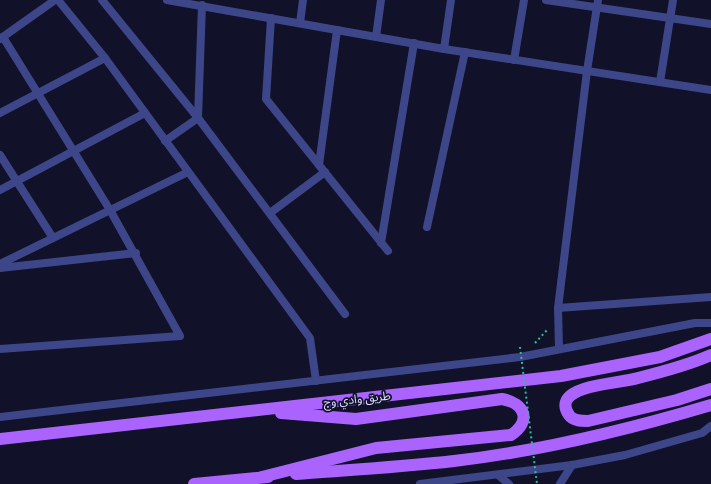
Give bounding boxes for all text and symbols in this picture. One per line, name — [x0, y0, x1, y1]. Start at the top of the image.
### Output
street label: طريق وادي وج — [323, 388, 392, 412]

